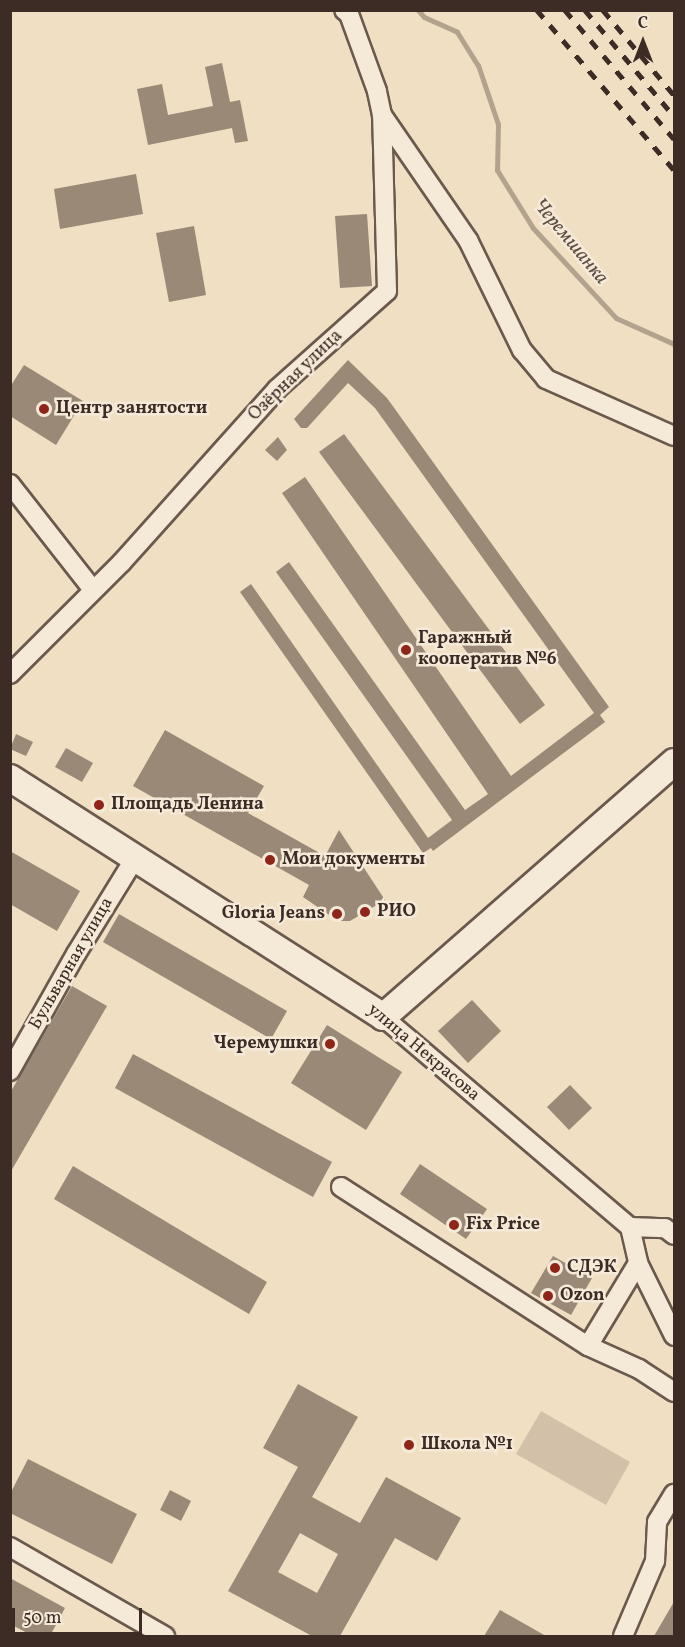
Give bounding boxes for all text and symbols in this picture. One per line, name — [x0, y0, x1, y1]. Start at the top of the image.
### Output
north arrow — [613, 12, 673, 72]
text: С — [638, 13, 648, 35]
water label: Черемшанка — [527, 194, 613, 290]
street label: Озёрная улица — [244, 326, 348, 426]
place label: Центр занятости — [56, 398, 207, 420]
marker: Центр занятости — [37, 402, 51, 416]
place label: Гаражный кооператив №6 — [418, 629, 557, 672]
marker: Гаражный кооператив №6 — [399, 643, 413, 657]
place label: Площадь Ленина — [111, 794, 264, 816]
marker: Площадь Ленина — [92, 798, 106, 812]
place label: Мои документы — [282, 849, 425, 871]
marker: Мои документы — [263, 853, 277, 867]
street label: Бульварная улица — [25, 894, 119, 1034]
place label: РИО — [377, 901, 416, 923]
place label: Gloria Jeans — [222, 903, 325, 925]
marker: РИО — [358, 905, 372, 919]
marker: Gloria Jeans — [330, 907, 344, 921]
street label: улица Некрасова — [362, 1000, 484, 1106]
place label: Черемушки — [214, 1033, 318, 1055]
marker: Черемушки — [323, 1037, 337, 1051]
place label: Fix Price — [466, 1214, 540, 1236]
marker: Fix Price — [447, 1218, 461, 1232]
place label: СДЭК — [567, 1257, 617, 1279]
marker: СДЭК — [548, 1261, 562, 1275]
place label: Ozon — [560, 1285, 605, 1307]
marker: Ozon — [541, 1289, 555, 1303]
place label: Школа №1 — [421, 1434, 513, 1456]
marker: Школа №1 — [402, 1438, 416, 1452]
scale bar — [15, 1596, 146, 1634]
text: 50 m — [23, 1606, 62, 1631]

